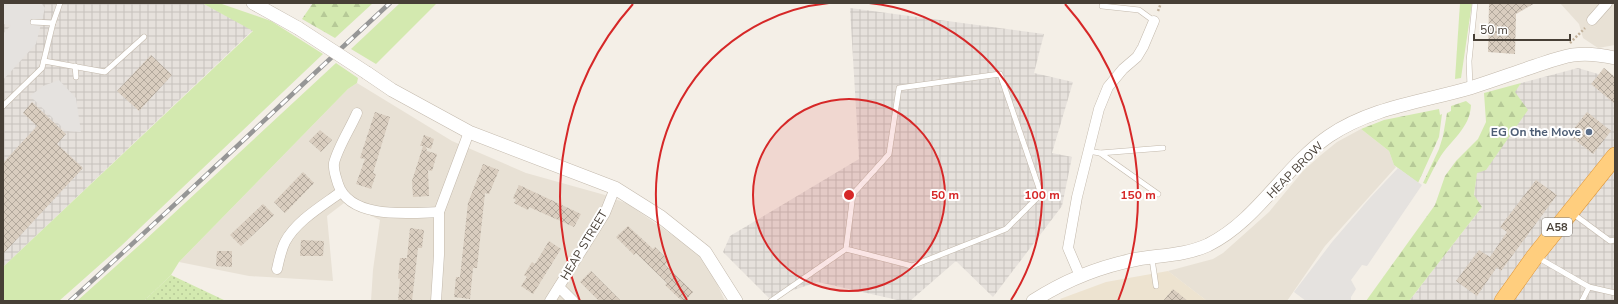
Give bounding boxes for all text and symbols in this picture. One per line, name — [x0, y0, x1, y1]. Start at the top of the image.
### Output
scale bar — [1474, 16, 1570, 42]
text: 50 m — [1480, 22, 1508, 38]
place label: EG On the Move — [1491, 124, 1581, 140]
marker: EG On the Move — [1584, 127, 1594, 137]
street label: HEAP BROW — [1263, 138, 1327, 202]
text: 50 m — [931, 187, 959, 203]
text: 100 m — [1024, 187, 1060, 203]
text: 150 m — [1120, 187, 1156, 203]
centre of rings — [842, 188, 856, 202]
street label: HEAP STREET — [557, 206, 612, 283]
road number: A58 — [1542, 218, 1572, 236]

